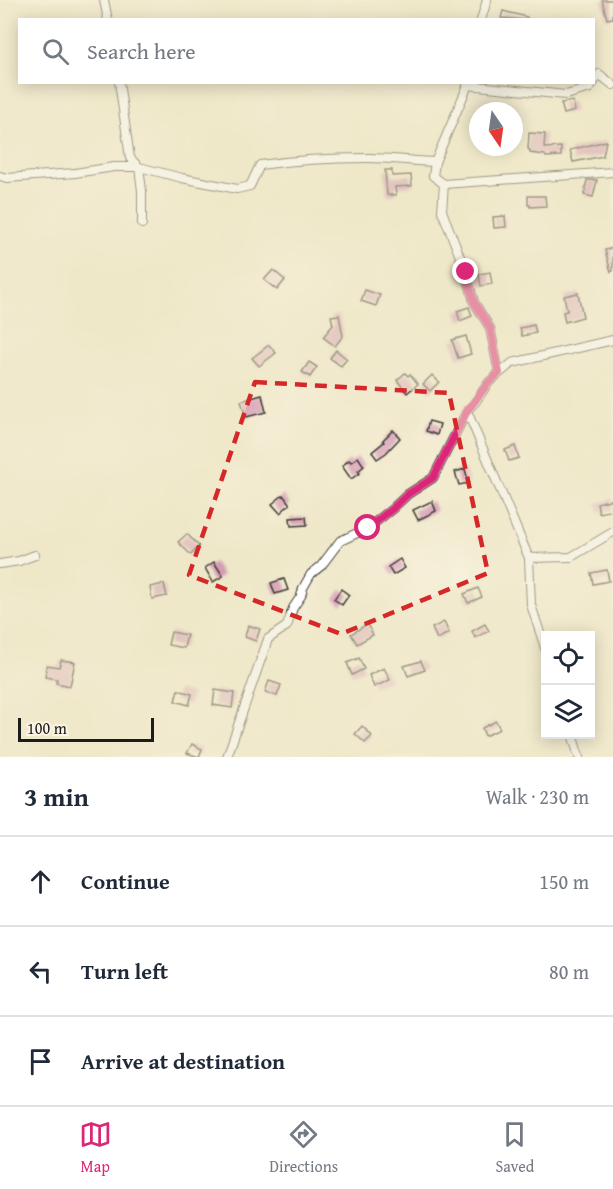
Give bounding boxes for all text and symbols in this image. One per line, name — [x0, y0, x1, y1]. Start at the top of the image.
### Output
search box — [18, 18, 595, 84]
icon: search — [39, 35, 72, 68]
text: Search here — [87, 35, 196, 67]
north arrow — [469, 102, 523, 156]
route end — [452, 258, 478, 284]
route start — [354, 514, 380, 540]
map controls — [541, 631, 595, 739]
button: locate — [541, 631, 595, 685]
button: layers — [541, 685, 595, 739]
scale bar — [18, 715, 154, 742]
text: 100 m — [27, 716, 67, 740]
text: 3 min — [24, 777, 89, 816]
text: Walk · 230 m — [486, 782, 589, 811]
icon: ahead — [24, 865, 57, 898]
text: Continue — [81, 865, 170, 897]
text: 150 m — [539, 867, 589, 896]
icon: left — [24, 955, 57, 988]
text: Turn left — [81, 955, 168, 987]
text: 80 m — [549, 957, 589, 986]
icon: arrive — [24, 1045, 57, 1078]
text: Arrive at destination — [81, 1045, 285, 1077]
tab: Map — [79, 1118, 112, 1178]
tab: Directions — [269, 1118, 338, 1178]
tab: Saved — [495, 1118, 534, 1178]

